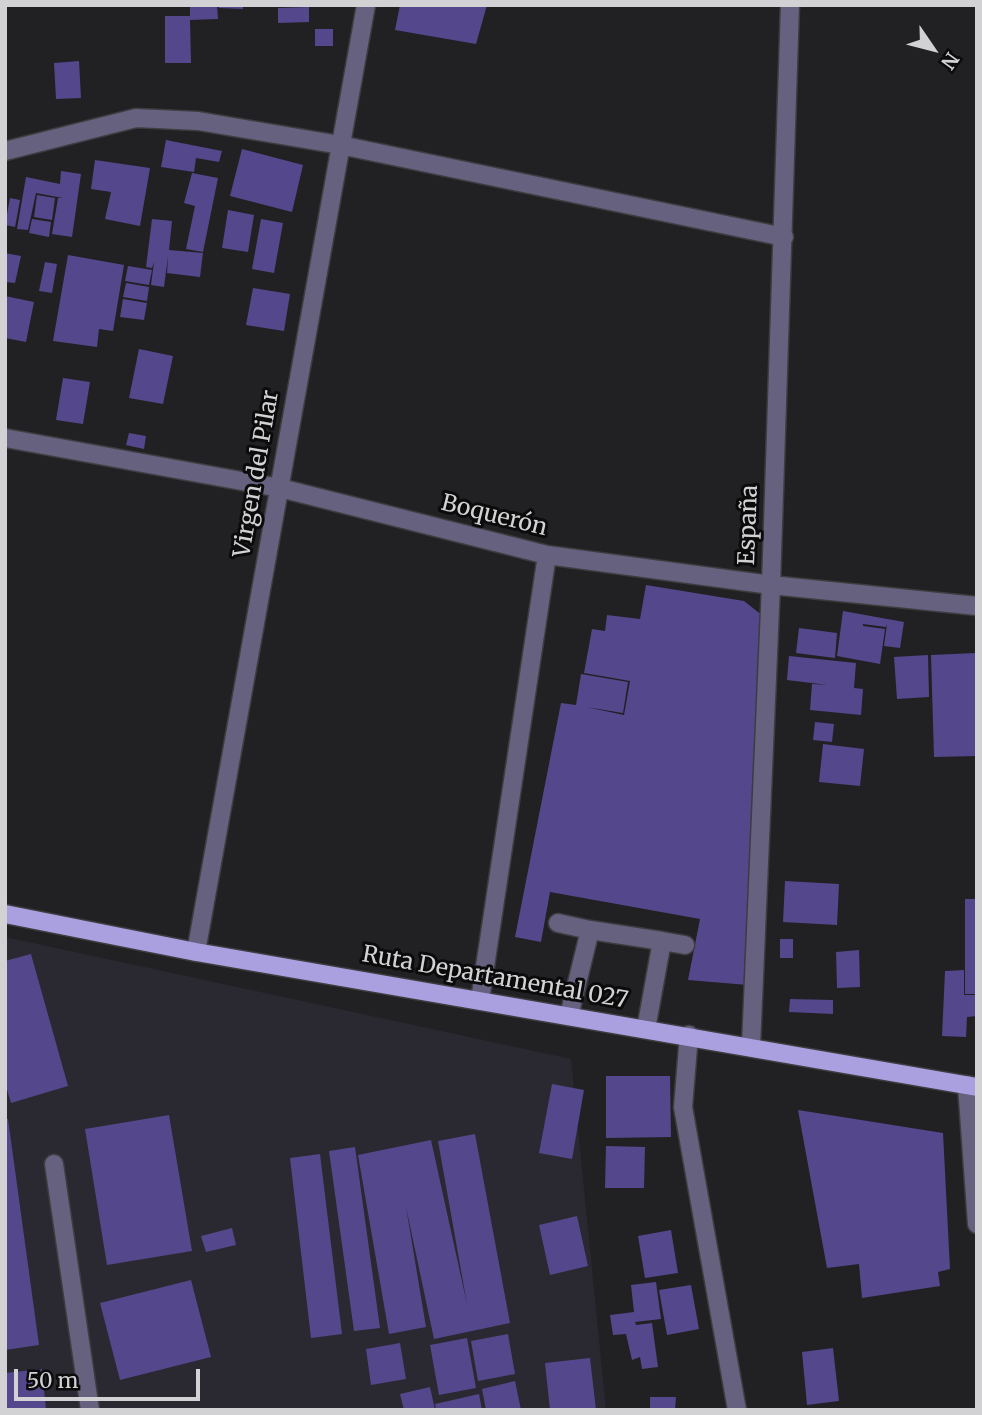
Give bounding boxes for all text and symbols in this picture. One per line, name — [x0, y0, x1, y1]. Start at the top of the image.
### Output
north arrow — [898, 14, 968, 84]
text: N — [936, 48, 964, 74]
street label: Virgen del Pilar — [229, 388, 285, 560]
street label: España — [734, 484, 764, 566]
street label: Boquerón — [438, 490, 550, 542]
street label: Ruta Departamental 027 — [360, 941, 630, 1015]
scale bar — [18, 1356, 203, 1400]
text: 50 m — [27, 1367, 78, 1394]

